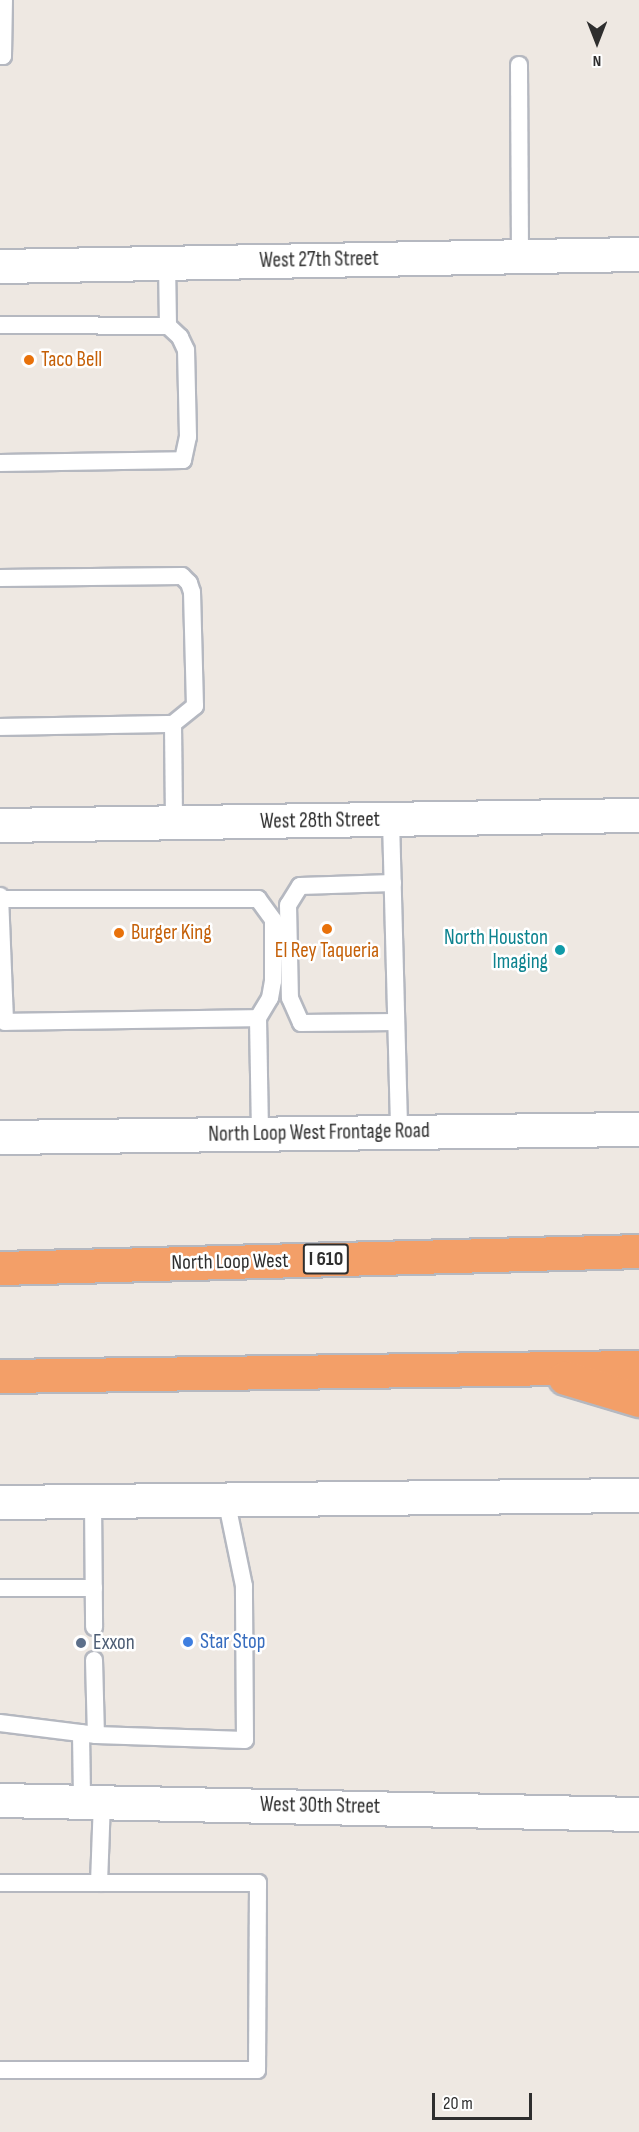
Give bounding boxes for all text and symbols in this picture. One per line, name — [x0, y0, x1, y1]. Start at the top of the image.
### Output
north arrow — [567, 12, 627, 72]
text: N — [593, 51, 601, 70]
street label: West 27th Street — [259, 246, 379, 274]
place label: Taco Bell — [41, 347, 102, 373]
marker: Taco Bell — [22, 353, 36, 367]
street label: West 28th Street — [260, 807, 380, 835]
place label: Burger King — [131, 920, 212, 946]
marker: El Rey Taqueria — [320, 922, 334, 936]
place label: North Houston Imaging — [444, 925, 548, 975]
marker: Burger King — [112, 926, 126, 940]
place label: El Rey Taqueria — [275, 938, 379, 964]
marker: North Houston Imaging — [553, 943, 567, 957]
street label: North Loop West Frontage Road — [208, 1118, 430, 1148]
road number: I 610 — [302, 1242, 350, 1276]
street label: North Loop West — [171, 1248, 289, 1276]
place label: Star Stop — [200, 1629, 265, 1655]
place label: Exxon — [93, 1630, 135, 1656]
marker: Star Stop — [181, 1635, 195, 1649]
marker: Exxon — [74, 1636, 88, 1650]
street label: West 30th Street — [260, 1792, 380, 1820]
scale bar — [435, 2081, 536, 2119]
text: 20 m — [443, 2093, 473, 2114]

